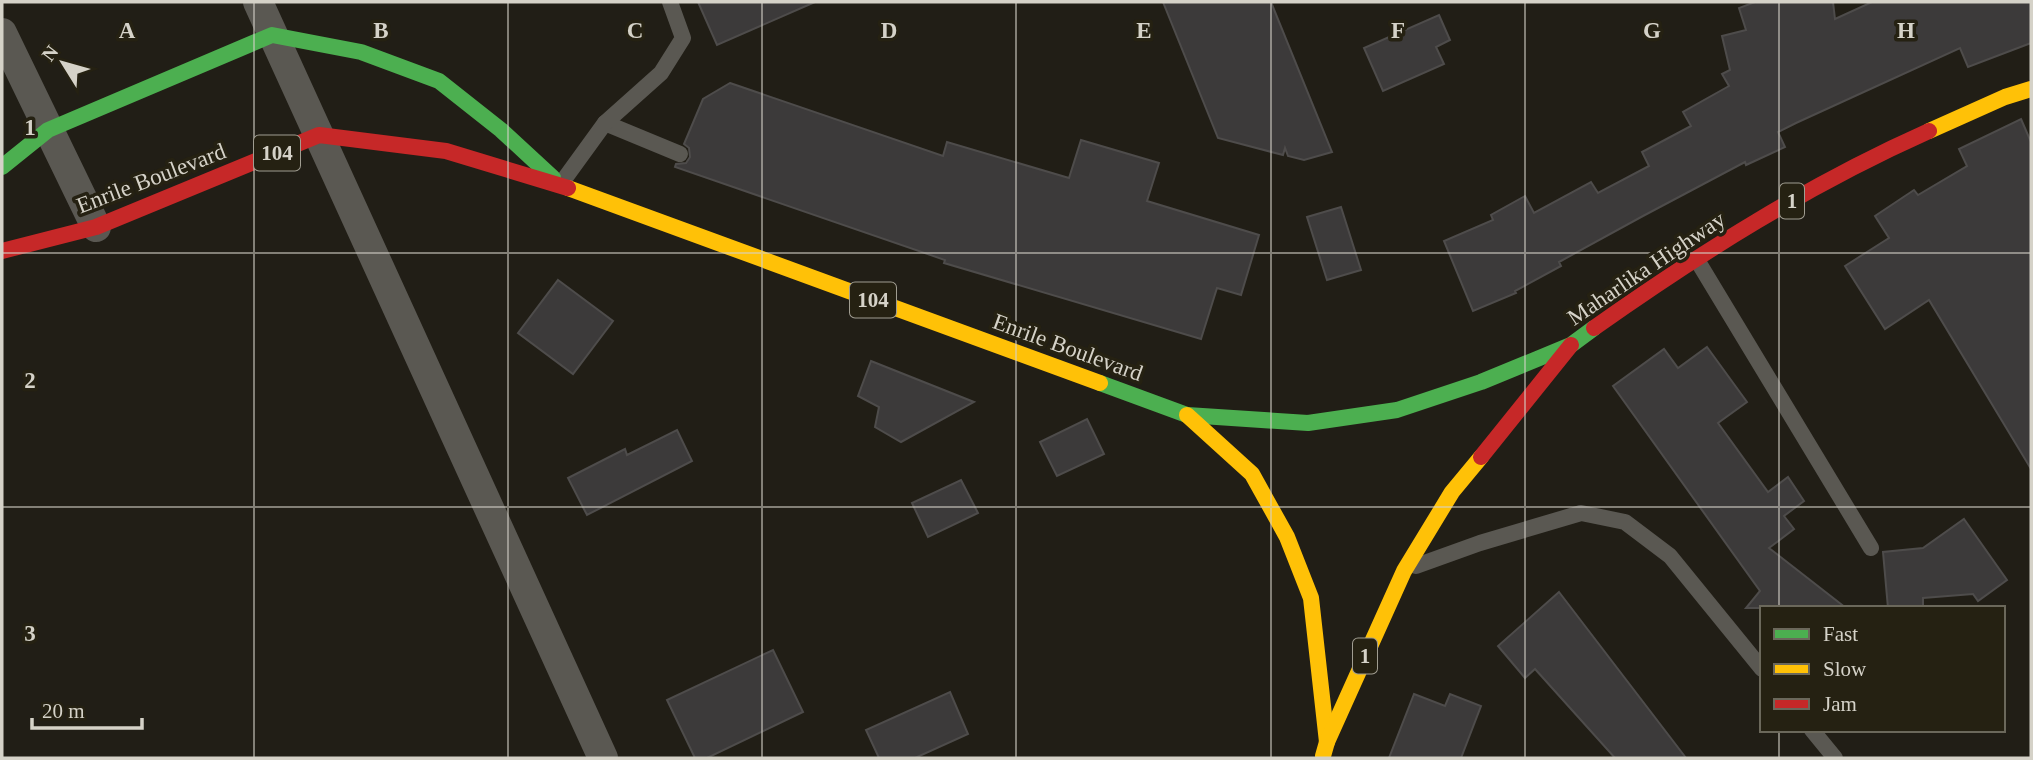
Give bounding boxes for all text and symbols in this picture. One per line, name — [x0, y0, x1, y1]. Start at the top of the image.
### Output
text: A — [119, 18, 136, 43]
text: B — [373, 18, 389, 43]
text: C — [627, 18, 643, 43]
text: D — [881, 18, 897, 43]
text: E — [1136, 18, 1152, 43]
text: F — [1391, 18, 1405, 43]
text: G — [1643, 18, 1661, 43]
text: H — [1897, 18, 1915, 43]
north arrow — [28, 28, 98, 98]
text: N — [37, 41, 63, 65]
text: 1 — [24, 115, 36, 140]
road number: 104 — [254, 136, 300, 170]
street label: Enrile Boulevard — [73, 138, 230, 218]
road number: 1 — [1780, 184, 1804, 218]
street label: Maharlika Highway — [1563, 206, 1730, 330]
road number: 104 — [850, 282, 896, 318]
street label: Enrile Boulevard — [989, 309, 1147, 386]
text: 2 — [24, 368, 36, 393]
legend — [1760, 606, 2005, 732]
text: 3 — [24, 621, 36, 646]
text: Fast — [1823, 622, 1858, 646]
road number: 1 — [1353, 638, 1377, 674]
text: Slow — [1823, 657, 1867, 681]
scale bar — [32, 686, 142, 730]
text: Jam — [1823, 692, 1857, 716]
text: 20 m — [42, 699, 85, 723]

